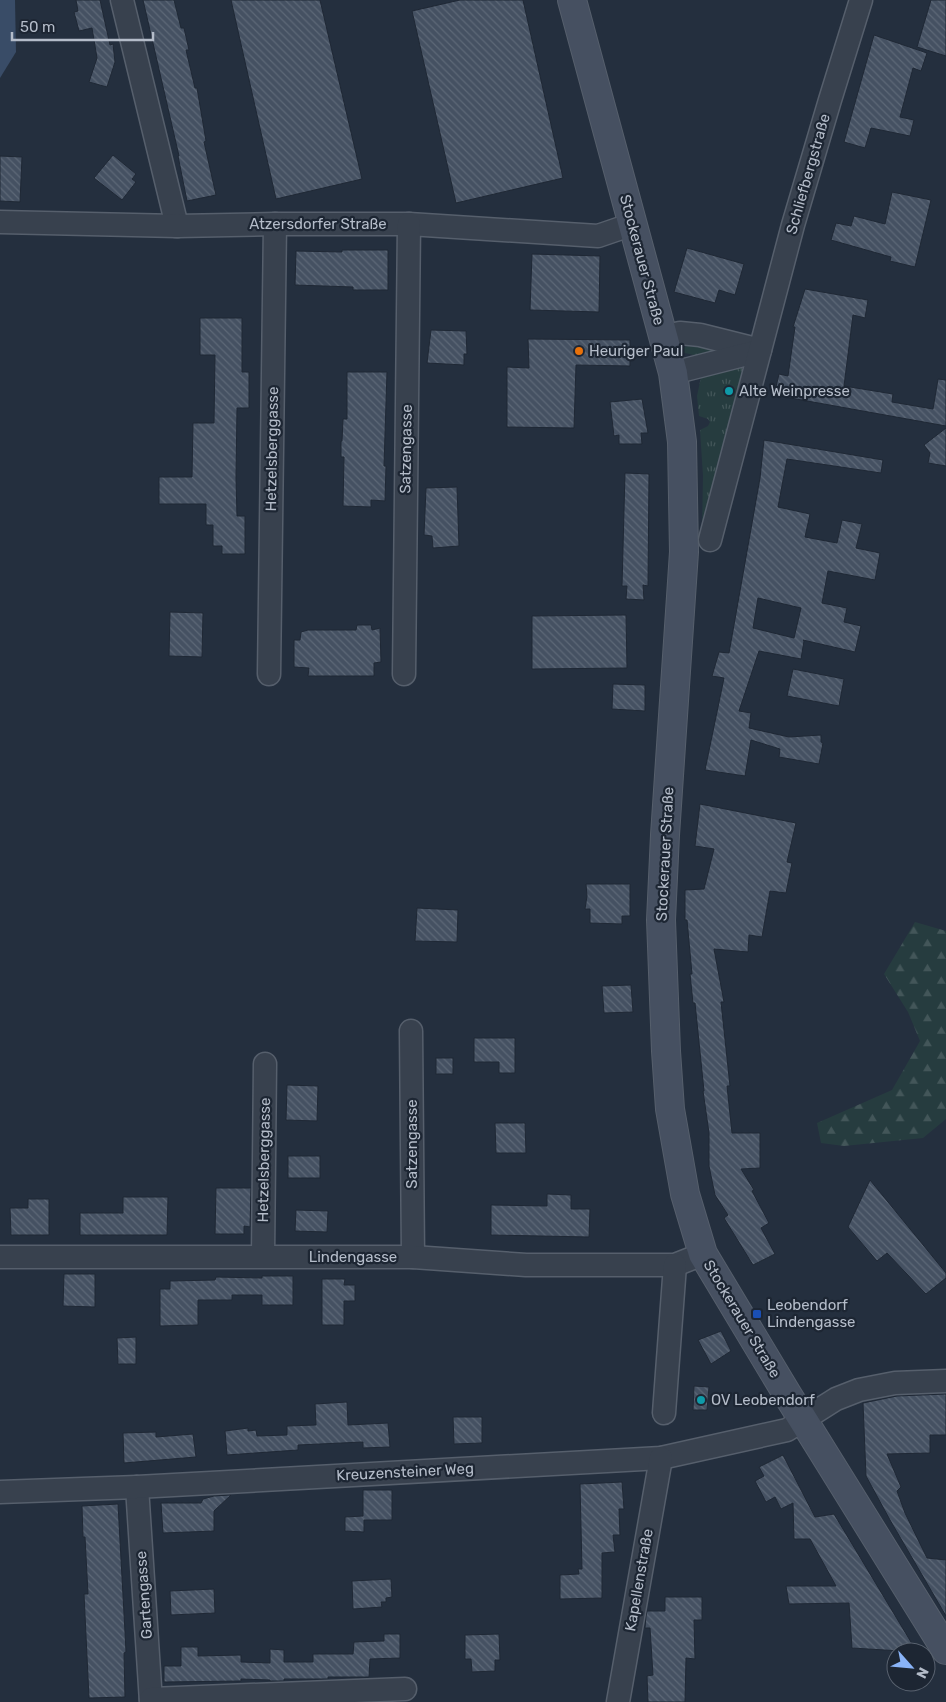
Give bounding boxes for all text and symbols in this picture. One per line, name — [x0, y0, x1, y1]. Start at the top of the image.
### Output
scale bar — [12, 10, 154, 42]
text: 50 m — [20, 18, 55, 36]
street label: Schliefbergstraße — [782, 112, 834, 236]
street label: Stockerauer Straße — [616, 193, 668, 327]
street label: Atzersdorfer Straße — [249, 215, 387, 233]
place label: Heuriger Paul — [589, 342, 683, 360]
marker: Heuriger Paul — [573, 345, 585, 357]
place label: Alte Weinpresse — [739, 382, 850, 400]
marker: Alte Weinpresse — [723, 385, 735, 397]
street label: Hetzelsberggasse — [262, 386, 282, 512]
street label: Satzengasse — [396, 404, 416, 494]
street label: Stockerauer Straße — [652, 786, 678, 922]
street label: Hetzelsberggasse — [254, 1097, 274, 1223]
street label: Satzengasse — [403, 1099, 421, 1189]
street label: Lindengasse — [309, 1248, 397, 1266]
street label: Stockerauer Straße — [700, 1257, 784, 1381]
place label: Leobendorf Lindengasse — [767, 1296, 856, 1331]
marker: Leobendorf Lindengasse — [751, 1308, 763, 1320]
place label: OV Leobendorf — [711, 1391, 815, 1409]
marker: OV Leobendorf — [695, 1394, 707, 1406]
street label: Kreuzensteiner Weg — [336, 1459, 474, 1485]
street label: Kapellenstraße — [621, 1527, 657, 1633]
street label: Gartengasse — [132, 1550, 156, 1640]
north arrow — [886, 1642, 936, 1692]
text: N — [912, 1664, 932, 1681]

